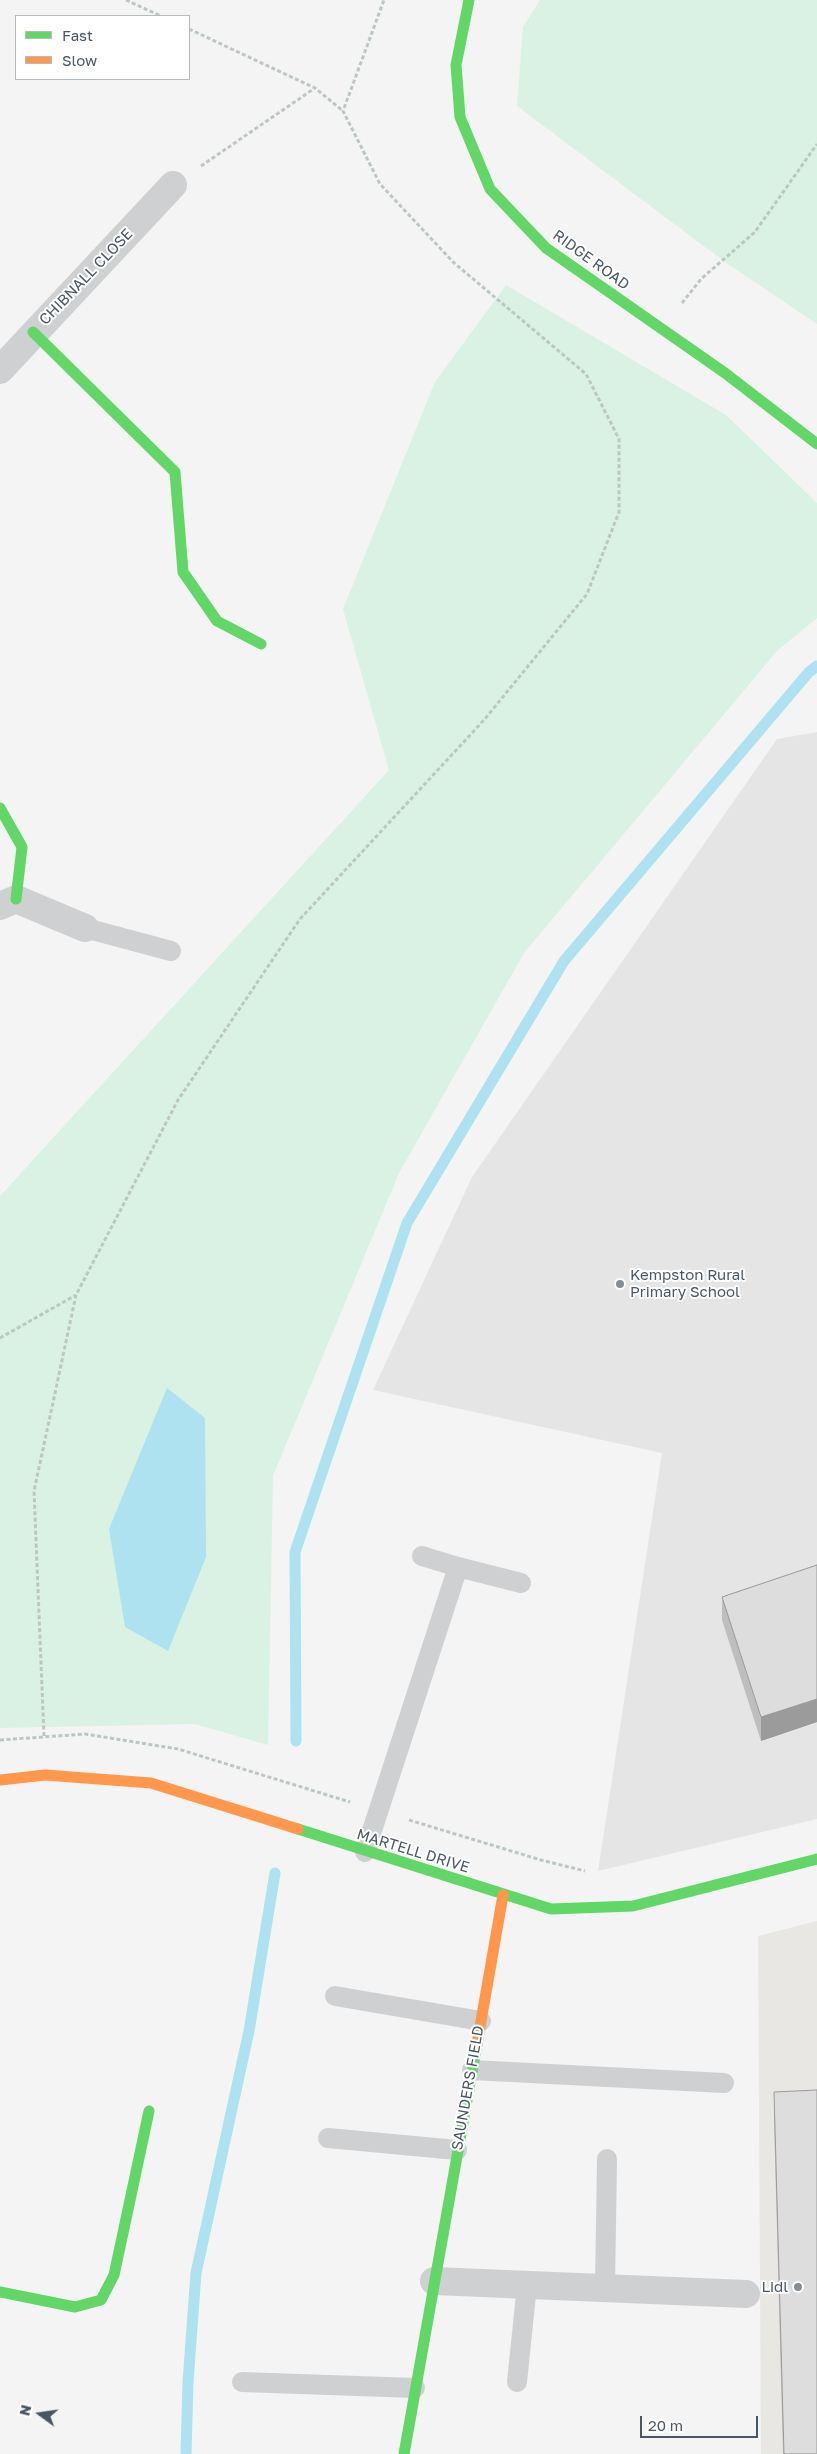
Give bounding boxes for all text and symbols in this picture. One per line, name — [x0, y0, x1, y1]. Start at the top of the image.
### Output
legend — [15, 15, 190, 80]
text: Fast — [62, 26, 93, 44]
text: Slow — [62, 51, 97, 69]
street label: CHIBNALL CLOSE — [36, 225, 136, 329]
street label: RIDGE ROAD — [549, 226, 633, 294]
place label: Kempston Rural Primary School — [630, 1266, 745, 1301]
marker: Kempston Rural Primary School — [614, 1278, 626, 1290]
street label: MARTELL DRIVE — [354, 1825, 472, 1877]
street label: SAUNDERS FIELD — [448, 2024, 488, 2152]
place label: Lidl — [761, 2278, 788, 2296]
marker: Lidl — [792, 2281, 804, 2293]
north arrow — [15, 2389, 65, 2439]
text: N — [15, 2403, 34, 2417]
scale bar — [642, 2406, 760, 2438]
text: 20 m — [648, 2416, 683, 2434]

